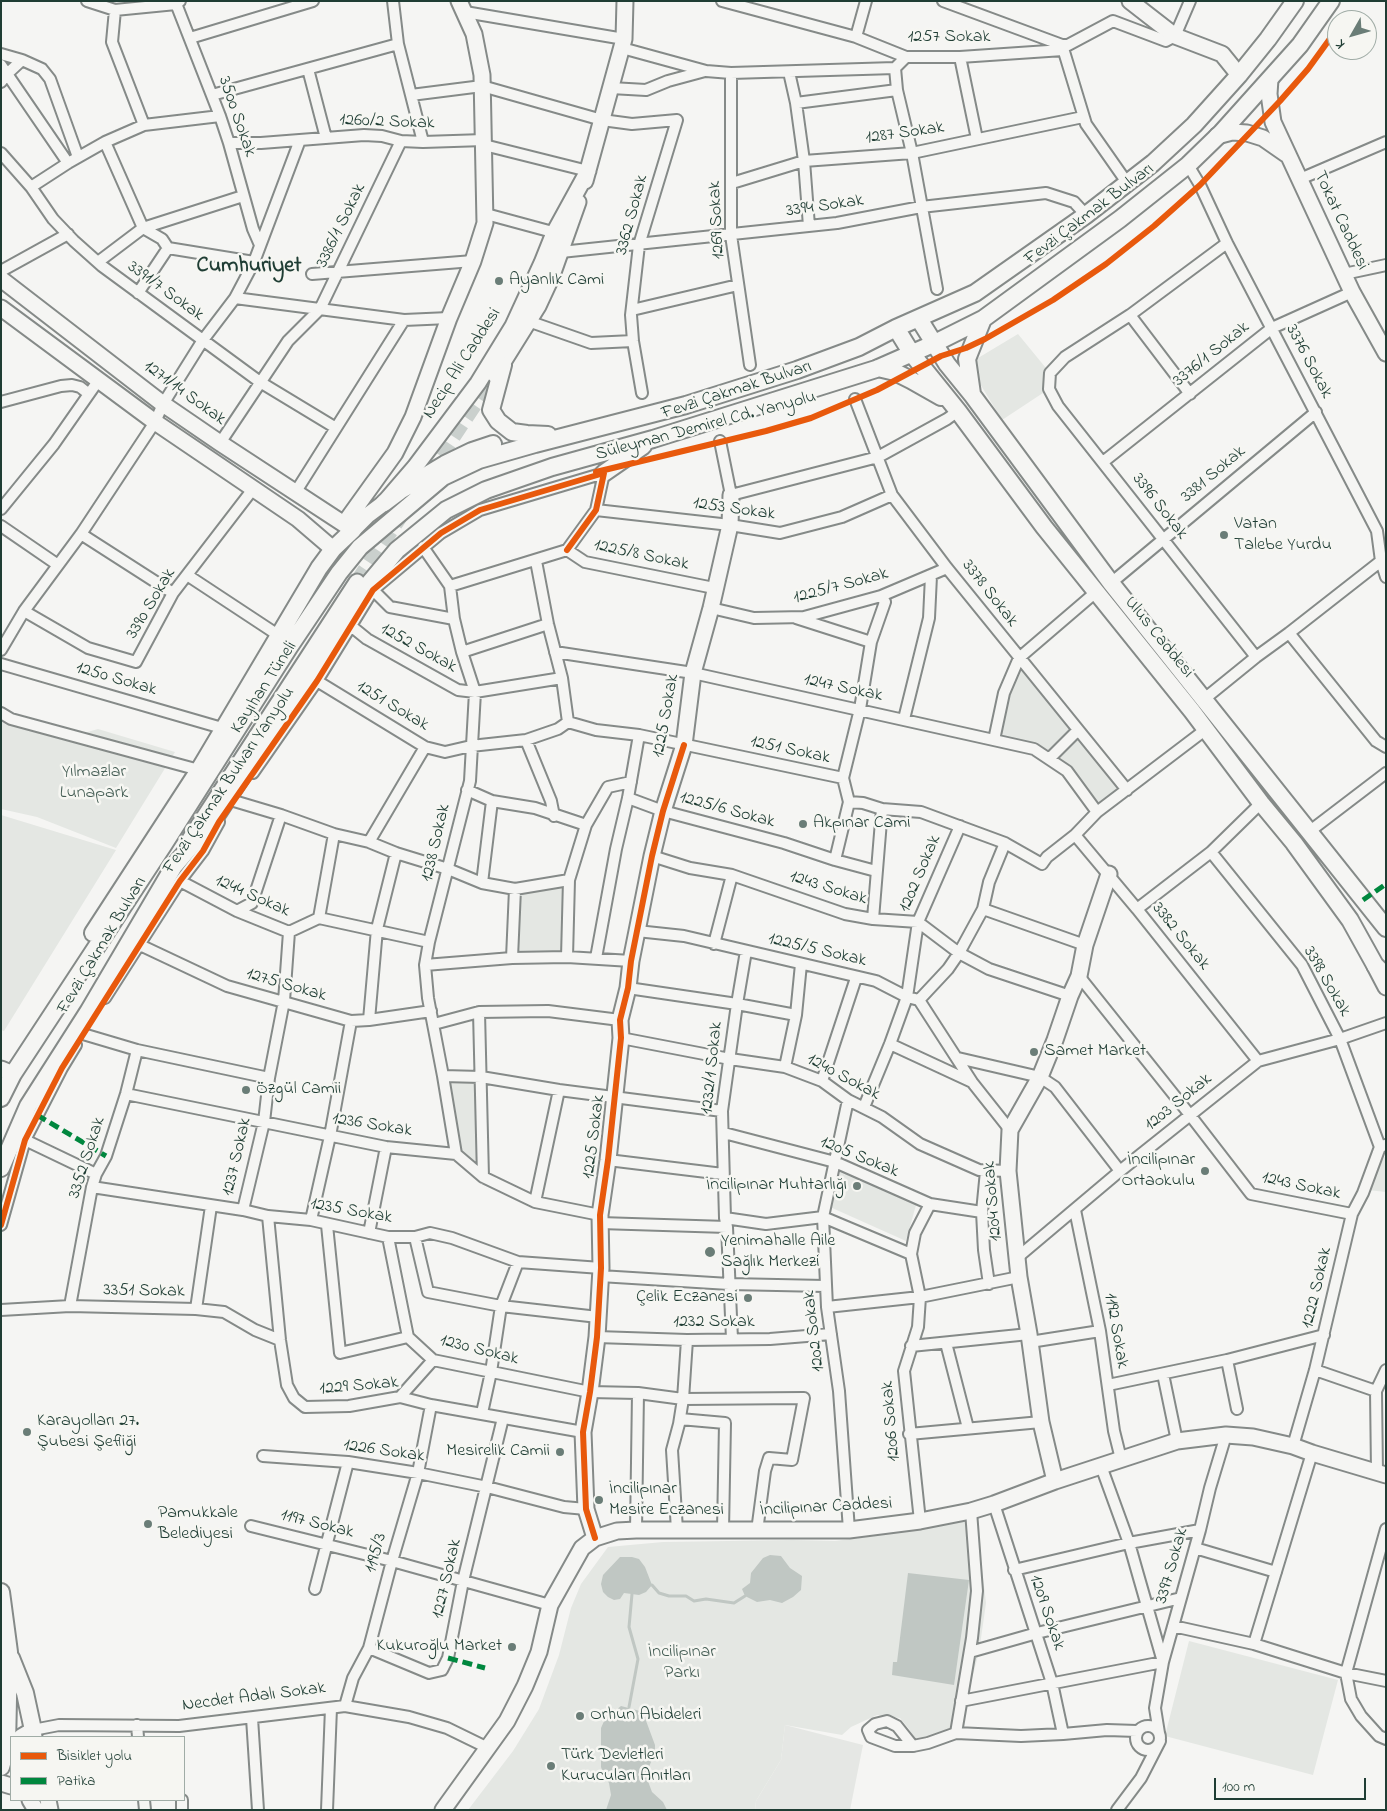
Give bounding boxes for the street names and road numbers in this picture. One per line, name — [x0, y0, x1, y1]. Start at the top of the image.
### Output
street label: 1257 Sokak — [908, 27, 990, 49]
street label: 3500 Sokak — [212, 74, 260, 160]
street label: 1260/2 Sokak — [339, 111, 435, 135]
street label: 1287 Sokak — [864, 118, 946, 150]
street label: Fevzi Çakmak Bulvarı — [1021, 159, 1159, 271]
street label: Tokat Caddesi — [1308, 168, 1372, 274]
street label: 3362 Sokak — [612, 173, 654, 257]
street label: 3386/1 Sokak — [312, 180, 372, 272]
street label: 1269 Sokak — [705, 180, 731, 260]
street label: 3394 Sokak — [785, 191, 865, 223]
street label: 3391/7 Sokak — [123, 257, 207, 327]
street label: Necip Ali Caddesi — [419, 304, 507, 424]
street label: 3376/1 Sokak — [1170, 318, 1254, 392]
street label: 3376 Sokak — [1280, 321, 1336, 403]
street label: 1271/14 Sokak — [138, 357, 230, 431]
street label: Fevzi Çakmak Bulvarı — [659, 357, 815, 425]
street label: Süleyman Demirel Cd. Yanyolu — [593, 387, 819, 467]
street label: 3381 Sokak — [1177, 442, 1251, 508]
street label: 3396 Sokak — [1126, 469, 1192, 545]
street label: 1253 Sokak — [692, 494, 776, 526]
street label: 1225/8 Sokak — [592, 535, 690, 577]
street label: 3378 Sokak — [956, 556, 1022, 632]
street label: 1225/7 Sokak — [791, 564, 891, 610]
street label: 3390 Sokak — [123, 565, 181, 643]
street label: Ulus Caddesi — [1119, 593, 1197, 683]
street label: 1252 Sokak — [376, 619, 460, 679]
street label: Kayıhan Tüneli — [227, 638, 303, 738]
street label: 1250 Sokak — [73, 658, 159, 702]
street label: 1247 Sokak — [802, 670, 884, 708]
street label: 1225 Sokak — [649, 673, 685, 759]
street label: 1251 Sokak — [352, 677, 432, 737]
street label: Fevzi Çakmak Bulvarı Yanyolu — [159, 684, 301, 878]
street label: 1251 Sokak — [748, 732, 832, 770]
street label: 1225/6 Sokak — [677, 788, 777, 834]
street label: 1238 Sokak — [418, 802, 456, 884]
street label: 1202 Sokak — [895, 832, 947, 916]
street label: 1243 Sokak — [787, 867, 869, 911]
street label: 1244 Sokak — [211, 871, 293, 923]
street label: Fevzi Çakmak Bulvarı — [53, 873, 153, 1019]
street label: 3382 Sokak — [1146, 899, 1214, 975]
street label: 1225/5 Sokak — [766, 929, 868, 973]
street label: 3398 Sokak — [1297, 943, 1355, 1021]
street label: 1275 Sokak — [243, 964, 329, 1008]
street label: 1232/1 Sokak — [697, 1021, 729, 1115]
street label: 1240 Sokak — [803, 1050, 883, 1106]
street label: 1203 Sokak — [1141, 1069, 1217, 1137]
street label: 1225 Sokak — [579, 1094, 611, 1180]
street label: 1236 Sokak — [331, 1109, 413, 1143]
street label: 3352 Sokak — [65, 1114, 111, 1202]
street label: 1237 Sokak — [218, 1116, 258, 1198]
street label: 1205 Sokak — [816, 1132, 902, 1184]
street label: 1204 Sokak — [980, 1160, 1008, 1242]
street label: 1243 Sokak — [1260, 1168, 1342, 1206]
street label: 1235 Sokak — [308, 1194, 394, 1230]
street label: 1222 Sokak — [1298, 1245, 1338, 1331]
street label: 3351 Sokak — [103, 1280, 185, 1304]
street label: 1202 Sokak — [799, 1289, 831, 1373]
street label: 1192 Sokak — [1098, 1292, 1132, 1370]
street label: 1232 Sokak — [673, 1312, 755, 1334]
street label: 1230 Sokak — [437, 1331, 521, 1371]
street label: 1229 Sokak — [319, 1373, 399, 1401]
street label: 1206 Sokak — [878, 1380, 906, 1462]
street label: 1226 Sokak — [342, 1436, 426, 1468]
street label: İncilipınar Caddesi — [759, 1494, 893, 1522]
street label: 1197 Sokak — [278, 1505, 356, 1545]
street label: 3397 Sokak — [1152, 1526, 1194, 1606]
street label: 1195/3 — [361, 1531, 393, 1575]
street label: 1227 Sokak — [428, 1537, 468, 1621]
street label: 1209 Sokak — [1023, 1573, 1069, 1653]
street label: Necdet Adalı Sokak — [181, 1678, 327, 1718]

